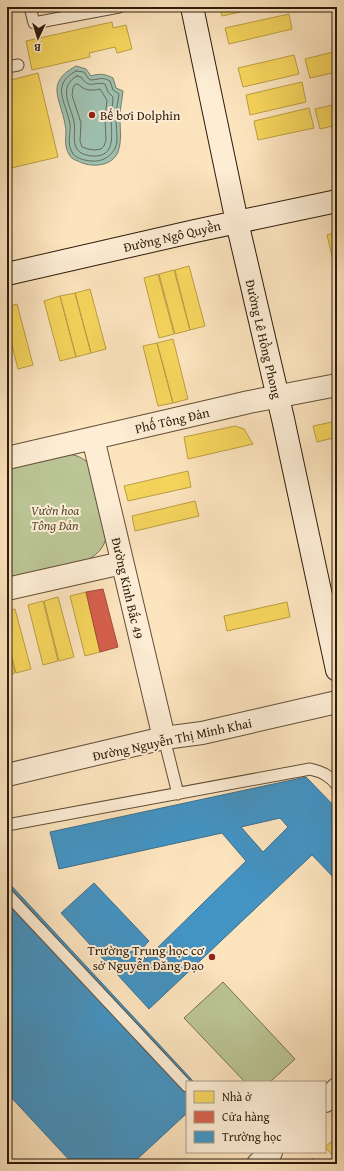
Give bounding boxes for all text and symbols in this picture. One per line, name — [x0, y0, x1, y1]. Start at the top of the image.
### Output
north arrow — [18, 18, 58, 58]
text: B — [33, 40, 41, 56]
place label: Bể bơi Dolphin — [100, 106, 181, 125]
marker: Bể bơi Dolphin — [87, 110, 97, 120]
street label: Đường Ngô Quyền — [122, 216, 223, 257]
street label: Đường Lê Hồng Phong — [241, 278, 287, 401]
street label: Phố Tông Đản — [133, 403, 212, 438]
park label: Vườn hoa Tông Đản — [31, 501, 79, 535]
street label: Đường Kinh Bắc 49 — [107, 536, 148, 641]
street label: Đường Nguyễn Thị Minh Khai — [91, 713, 254, 766]
place label: Trường Trung học cơ sở Nguyễn Đăng Đạo — [87, 941, 205, 975]
marker: Trường Trung học cơ sở Nguyễn Đăng Đạo — [207, 952, 217, 962]
legend — [186, 1081, 326, 1153]
text: Nhà ở — [222, 1088, 252, 1105]
text: Cửa hàng — [222, 1108, 270, 1125]
text: Trường học — [222, 1128, 282, 1145]

